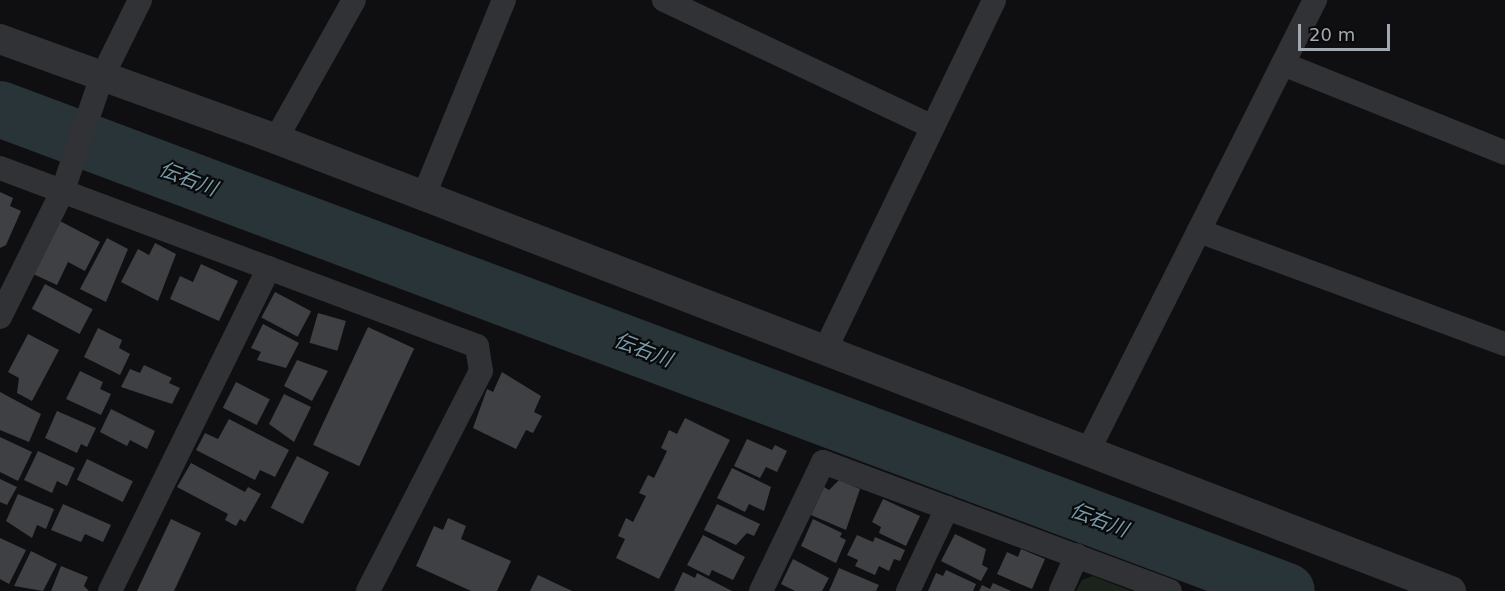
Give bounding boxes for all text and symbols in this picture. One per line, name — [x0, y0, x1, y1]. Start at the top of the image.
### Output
scale bar — [1301, 12, 1392, 50]
text: 20 m — [1309, 24, 1355, 45]
water label: 伝右川 — [156, 157, 220, 201]
water label: 伝右川 — [611, 328, 675, 372]
water label: 伝右川 — [1067, 498, 1131, 542]

